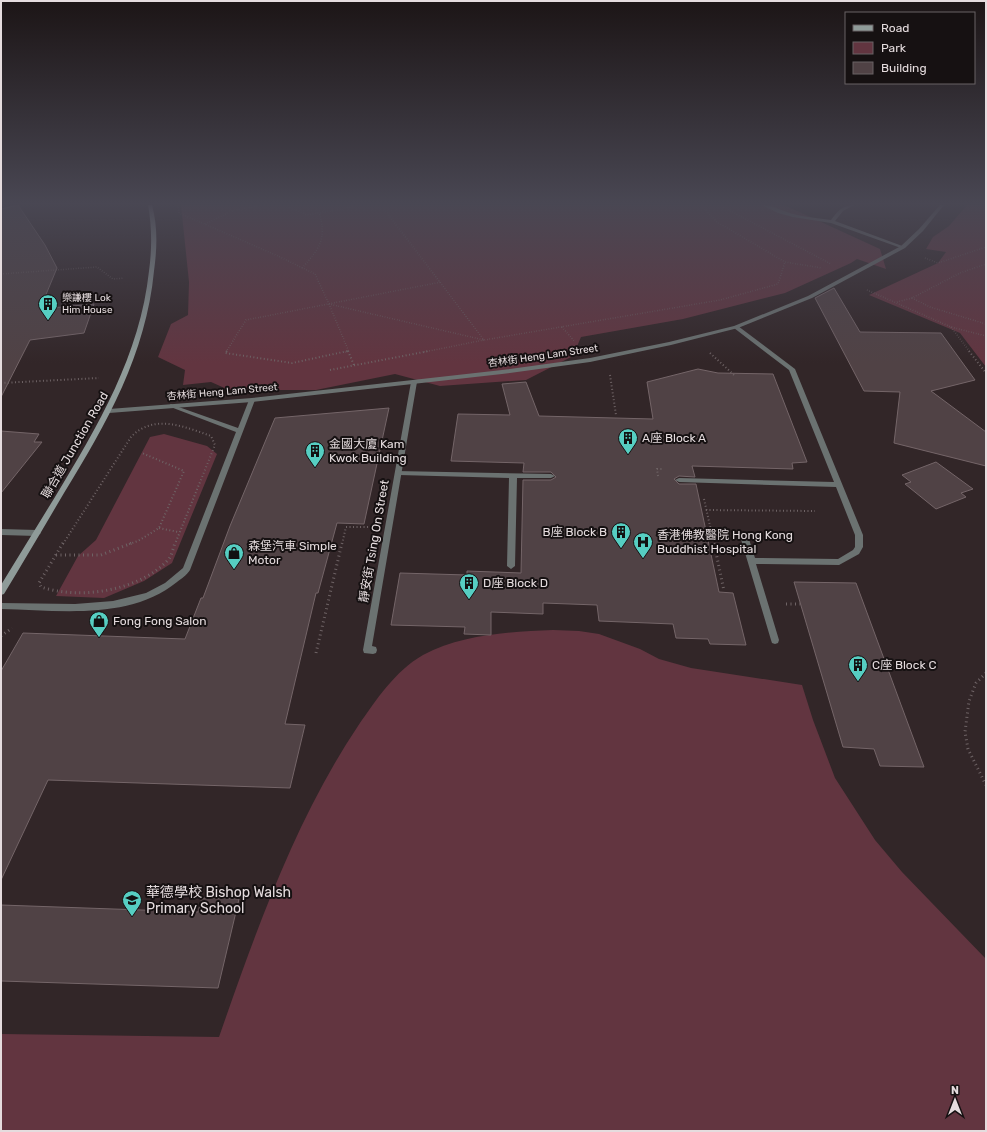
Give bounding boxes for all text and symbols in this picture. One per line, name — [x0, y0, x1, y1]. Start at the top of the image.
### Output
legend — [845, 12, 975, 84]
text: Road — [881, 21, 909, 35]
text: Park — [881, 41, 907, 55]
text: Building — [881, 61, 927, 75]
place label: 樂謙樓 Lok Him House — [62, 292, 113, 316]
building icon: 樂謙樓 Lok Him House — [37, 293, 59, 321]
street label: 杏林街 Heng Lam Street — [487, 342, 599, 370]
street label: 杏林街 Heng Lam Street — [166, 381, 278, 403]
street label: 聯合道 Junction Road — [39, 389, 111, 501]
building icon: A座 Block A — [617, 427, 639, 455]
place label: A座 Block A — [642, 431, 706, 445]
place label: 金國大廈 Kam Kwok Building — [329, 437, 407, 465]
building icon: 金國大廈 Kam Kwok Building — [304, 440, 326, 468]
street label: 靜安街 Tsing On Street — [356, 478, 392, 603]
building icon: B座 Block B — [610, 521, 632, 549]
place label: B座 Block B — [543, 525, 607, 539]
place label: 香港佛教醫院 Hong Kong Buddhist Hospital — [657, 528, 793, 556]
hospital icon: 香港佛教醫院 Hong Kong Buddhist Hospital — [632, 531, 654, 559]
place label: 森堡汽車 Simple Motor — [248, 539, 337, 567]
shop icon: 森堡汽車 Simple Motor — [223, 542, 245, 570]
building icon: D座 Block D — [458, 572, 480, 600]
place label: D座 Block D — [483, 576, 548, 590]
shop icon: Fong Fong Salon — [88, 610, 110, 638]
place label: Fong Fong Salon — [113, 614, 206, 628]
building icon: C座 Block C — [847, 654, 869, 682]
place label: C座 Block C — [872, 658, 936, 672]
place label: 華德學校 Bishop Walsh Primary School — [146, 884, 291, 917]
school or university icon: 華德學校 Bishop Walsh Primary School — [121, 889, 143, 917]
north arrow — [935, 1080, 975, 1120]
text: N — [951, 1084, 959, 1097]

